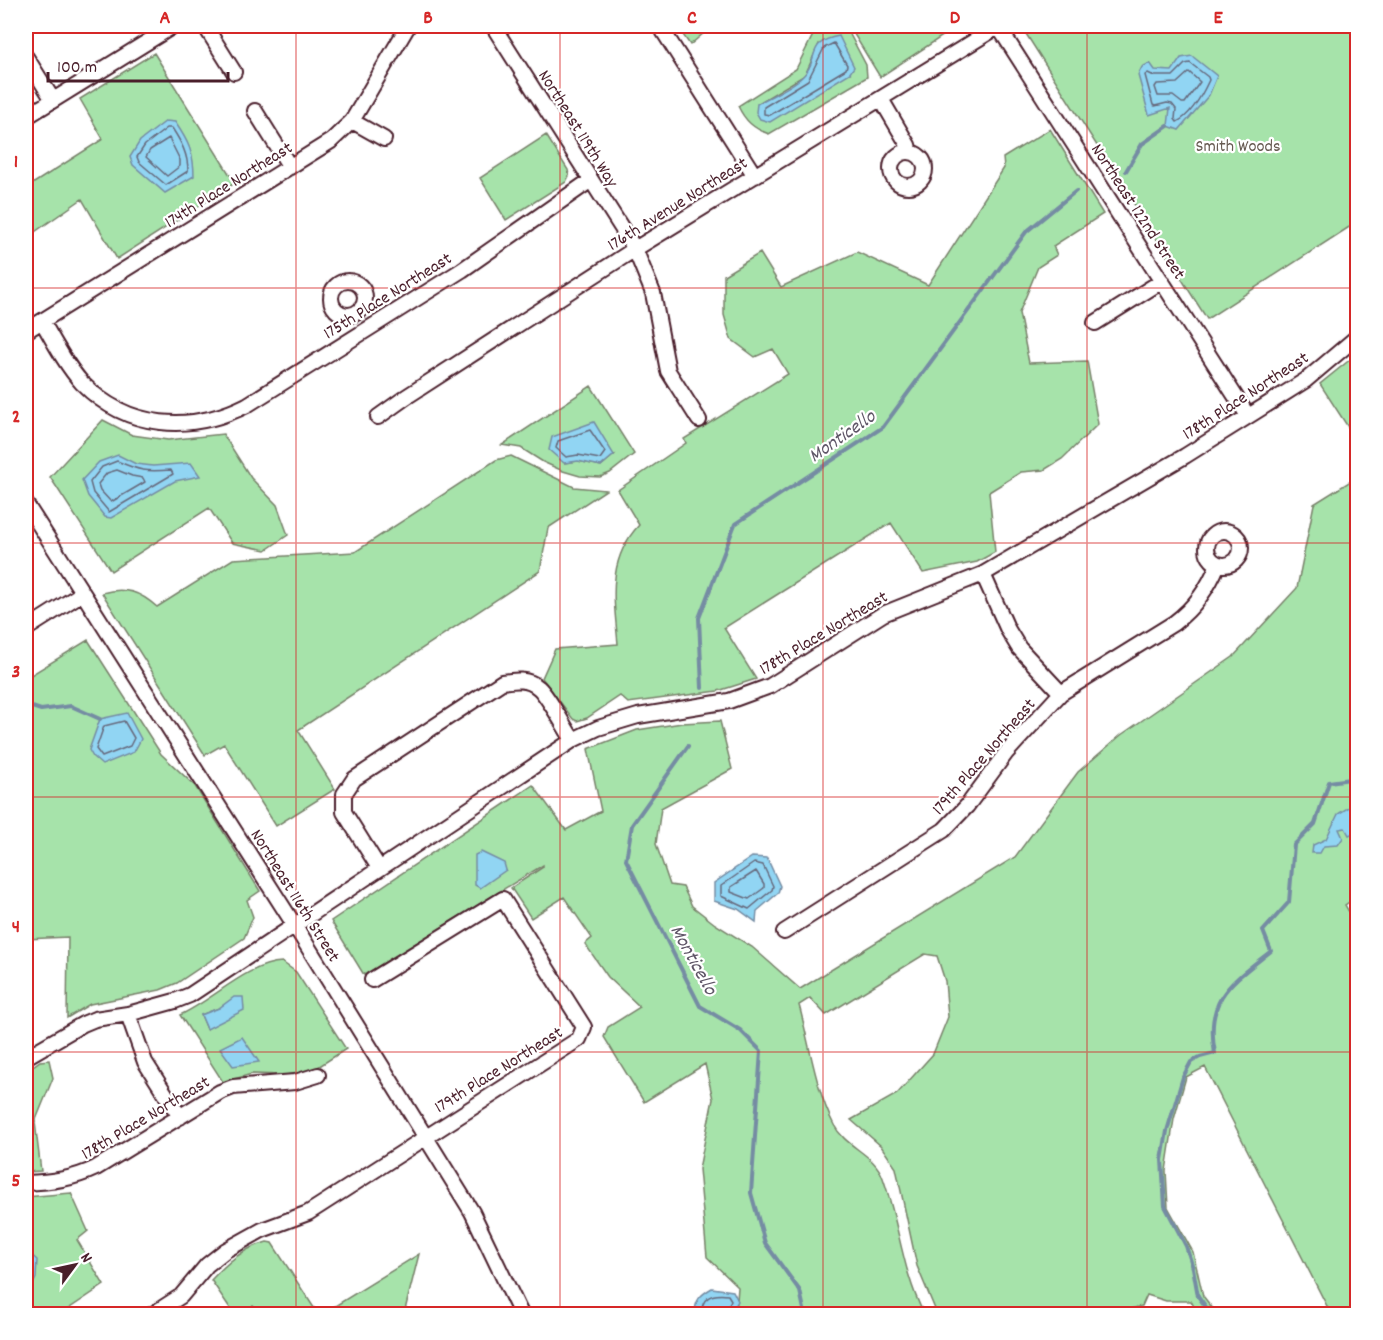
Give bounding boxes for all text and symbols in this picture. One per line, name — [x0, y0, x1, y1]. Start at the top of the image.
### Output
text: A — [160, 5, 171, 33]
text: B — [423, 5, 433, 33]
text: C — [687, 5, 697, 33]
text: D — [950, 5, 961, 33]
text: E — [1213, 5, 1223, 33]
scale bar — [48, 45, 228, 83]
text: 100 m — [57, 56, 97, 81]
street label: Northeast 119th Way — [531, 66, 623, 194]
park label: Smith Woods — [1196, 135, 1280, 160]
street label: 174th Place Northeast — [161, 137, 298, 236]
street label: Northeast 122nd Street — [1084, 140, 1190, 285]
text: 1 — [14, 149, 18, 177]
street label: 176th Avenue Northeast — [603, 152, 754, 258]
street label: 175th Place Northeast — [319, 247, 458, 347]
street label: 178th Place Northeast — [1178, 347, 1315, 447]
text: 2 — [12, 404, 20, 432]
water label: Monticello — [803, 404, 883, 471]
street label: 178th Place Northeast — [755, 586, 894, 683]
text: 3 — [12, 659, 20, 687]
street label: 179th Place Northeast — [927, 694, 1043, 821]
street label: Northeast 116th Street — [243, 825, 345, 968]
text: 4 — [12, 914, 20, 942]
water label: Monticello — [662, 920, 724, 1002]
street label: 179th Place Northeast — [430, 1021, 569, 1121]
street label: 178th Place Northeast — [77, 1071, 216, 1168]
text: 5 — [11, 1168, 21, 1196]
north arrow — [45, 1235, 105, 1295]
text: N — [74, 1249, 97, 1268]

